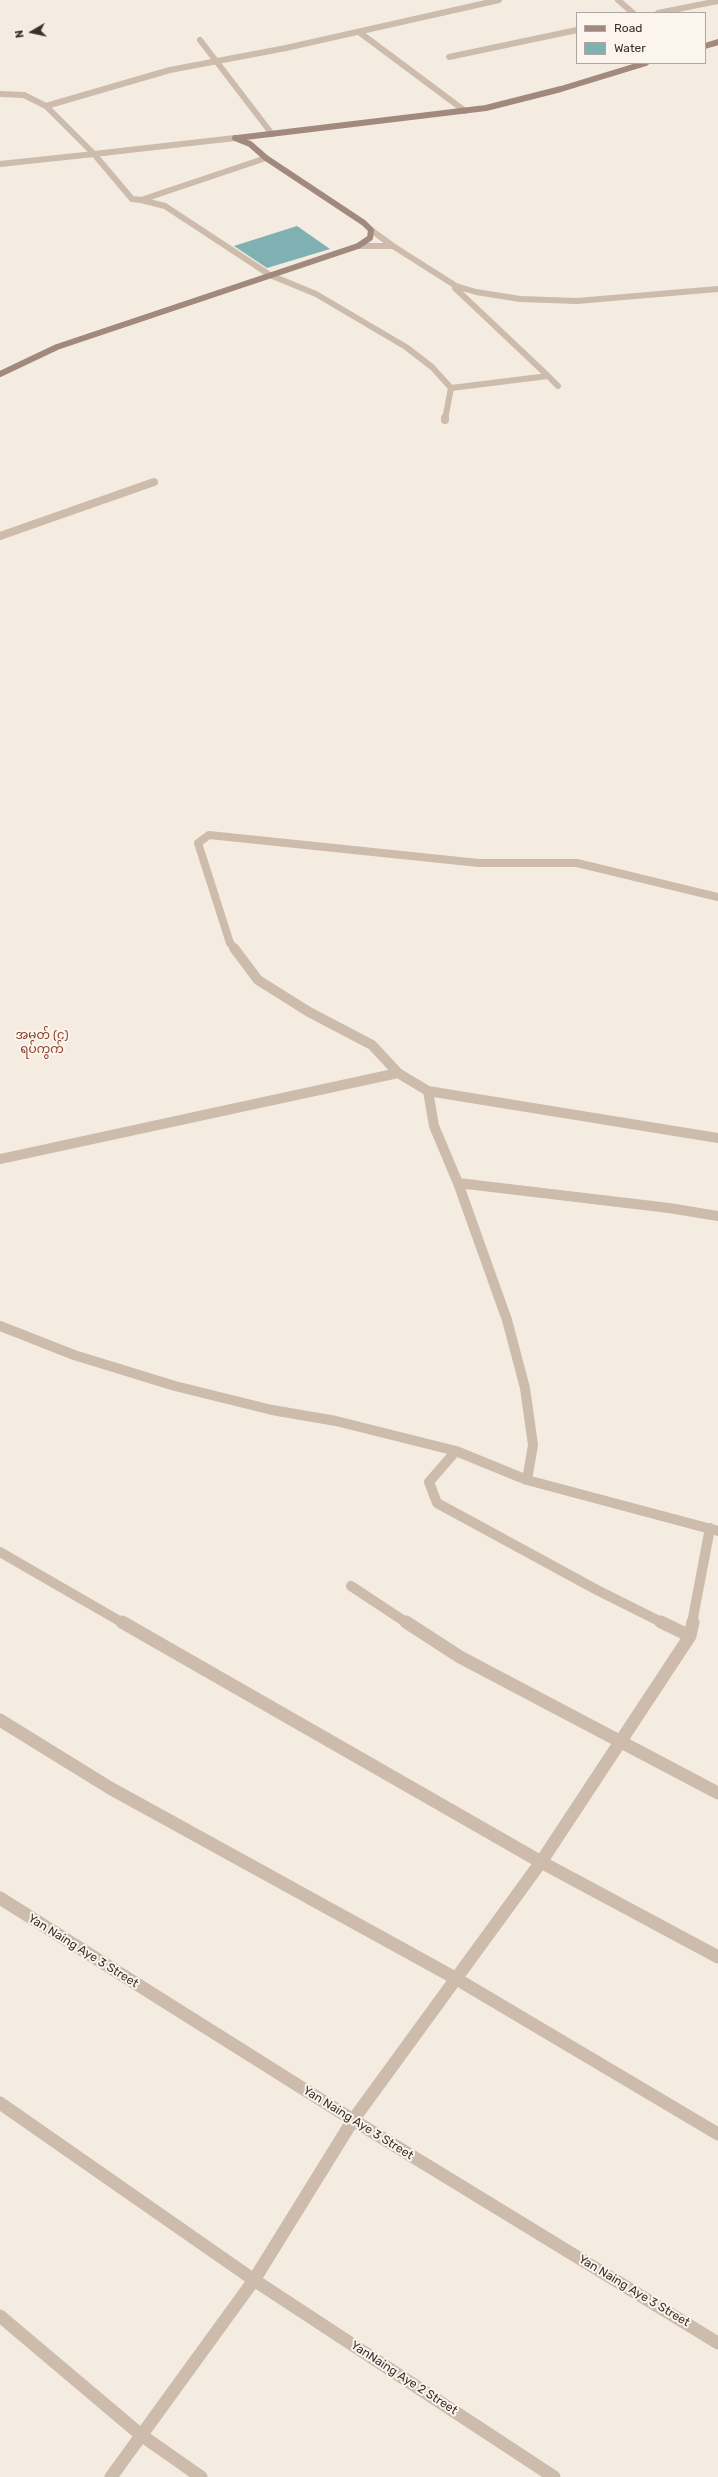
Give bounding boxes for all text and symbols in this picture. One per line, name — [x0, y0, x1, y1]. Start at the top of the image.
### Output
north arrow — [12, 12, 52, 52]
legend — [576, 12, 706, 64]
text: Road — [614, 21, 642, 35]
text: N — [13, 29, 27, 39]
text: Water — [614, 41, 646, 55]
district label: အမှတ် (၄) ရပ်ကွက် — [16, 1029, 68, 1057]
street label: Yan Naing Aye 3 Street — [25, 1911, 141, 1991]
street label: Yan Naing Aye 3 Street — [300, 2083, 416, 2163]
street label: Yan Naing Aye 3 Street — [576, 2252, 692, 2330]
street label: YanNaing Aye 2 Street — [348, 2338, 460, 2418]

